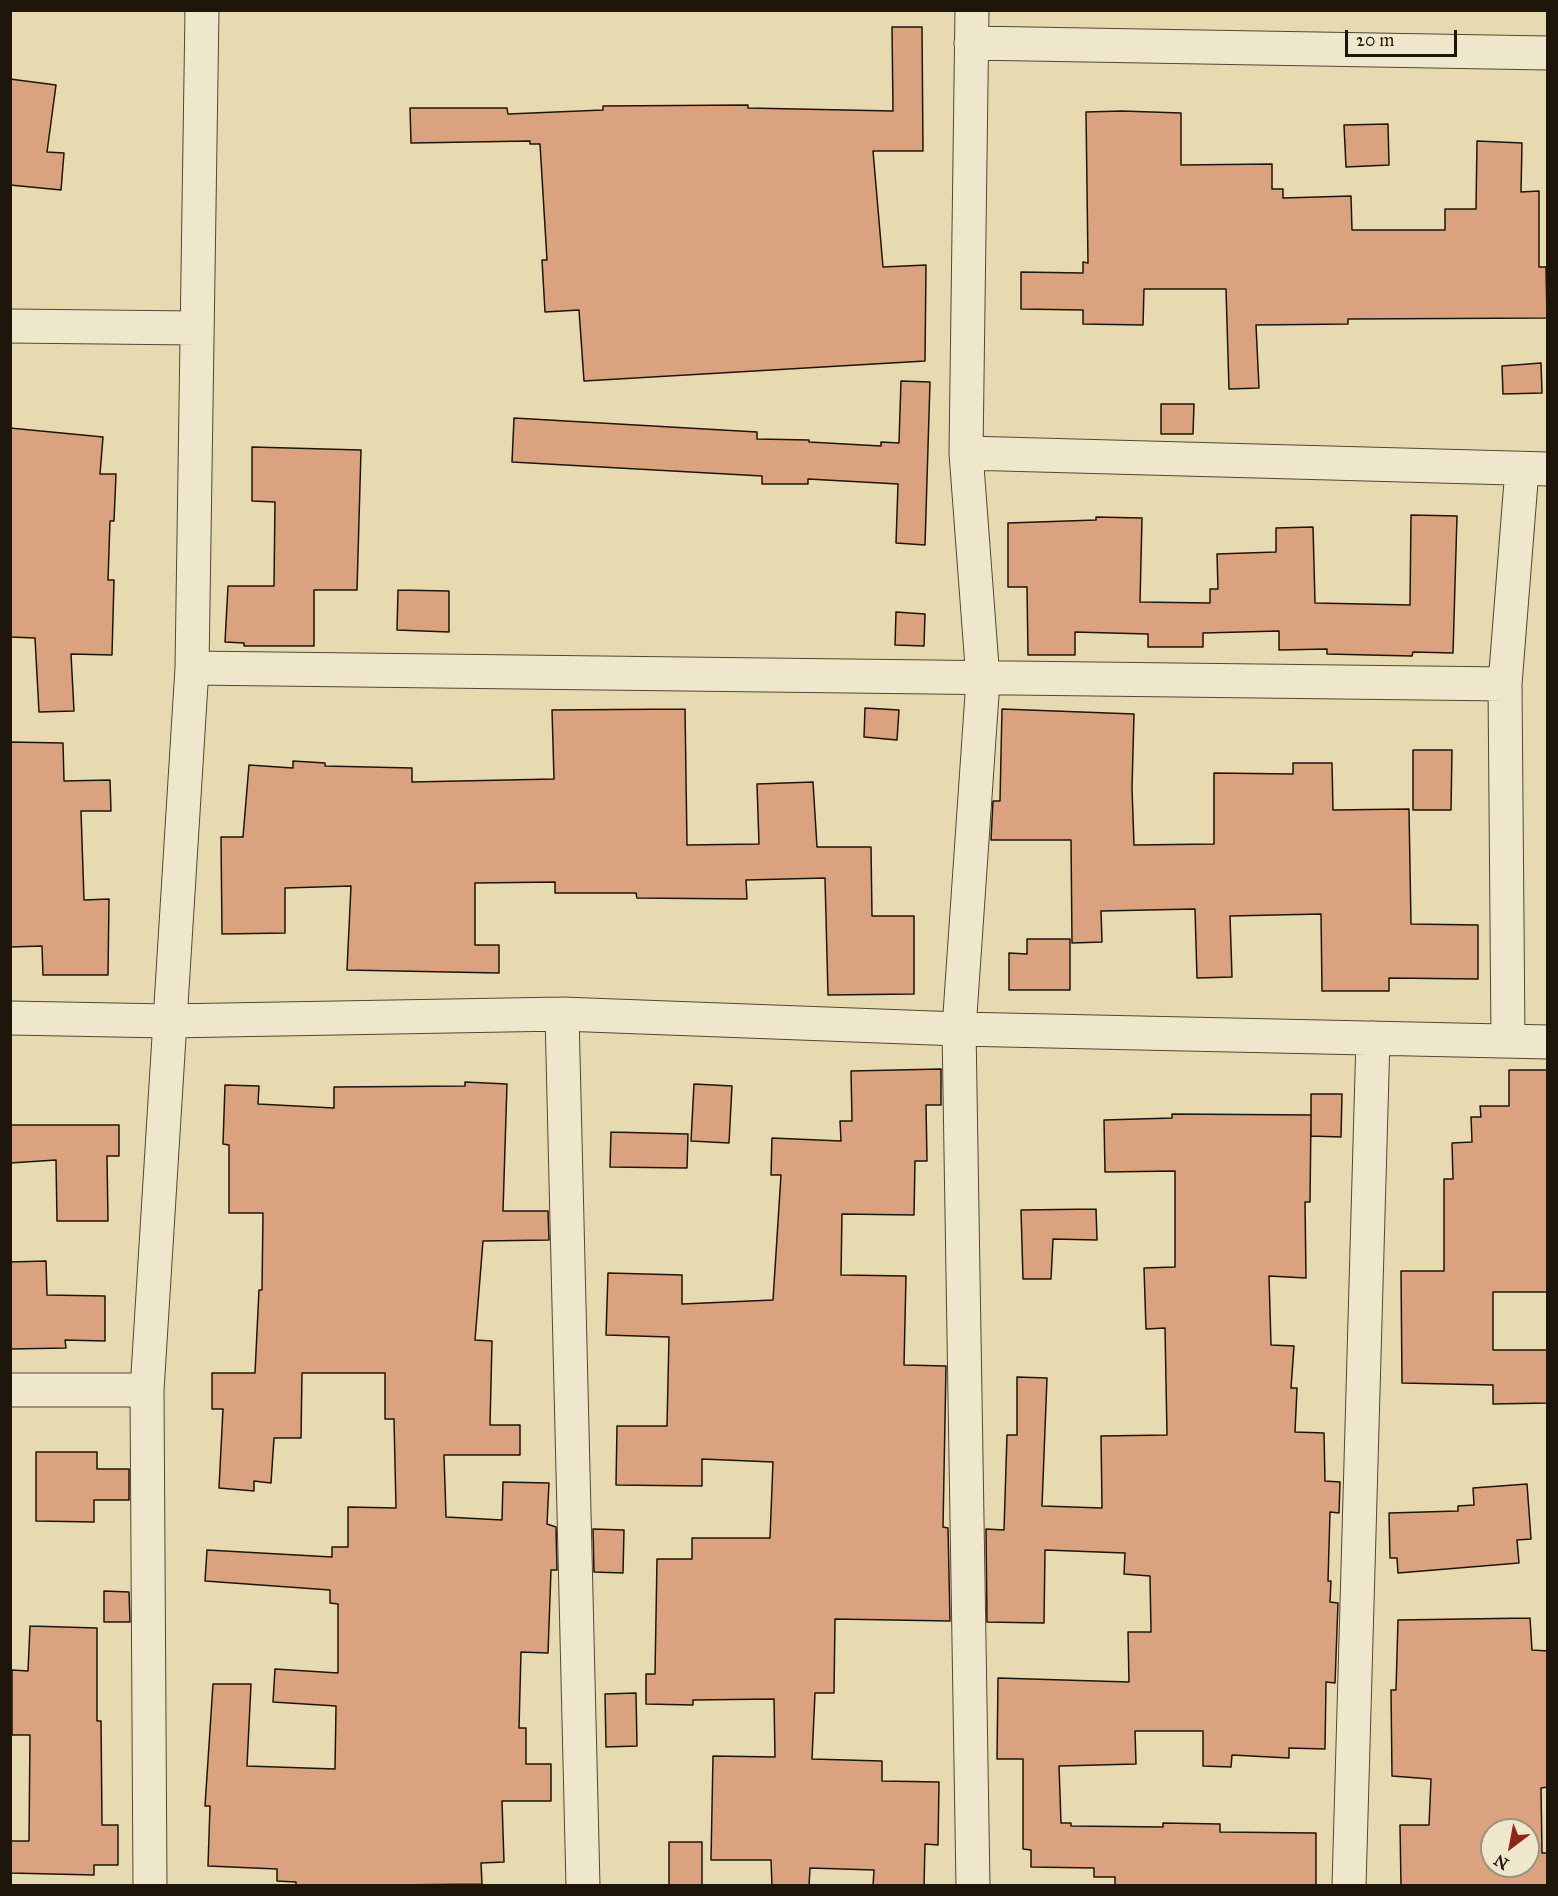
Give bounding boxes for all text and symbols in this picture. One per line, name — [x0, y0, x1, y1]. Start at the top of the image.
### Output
scale bar — [1348, 18, 1460, 56]
text: 20 m — [1356, 29, 1394, 51]
north arrow — [1480, 1818, 1540, 1878]
text: N — [1490, 1850, 1512, 1874]

